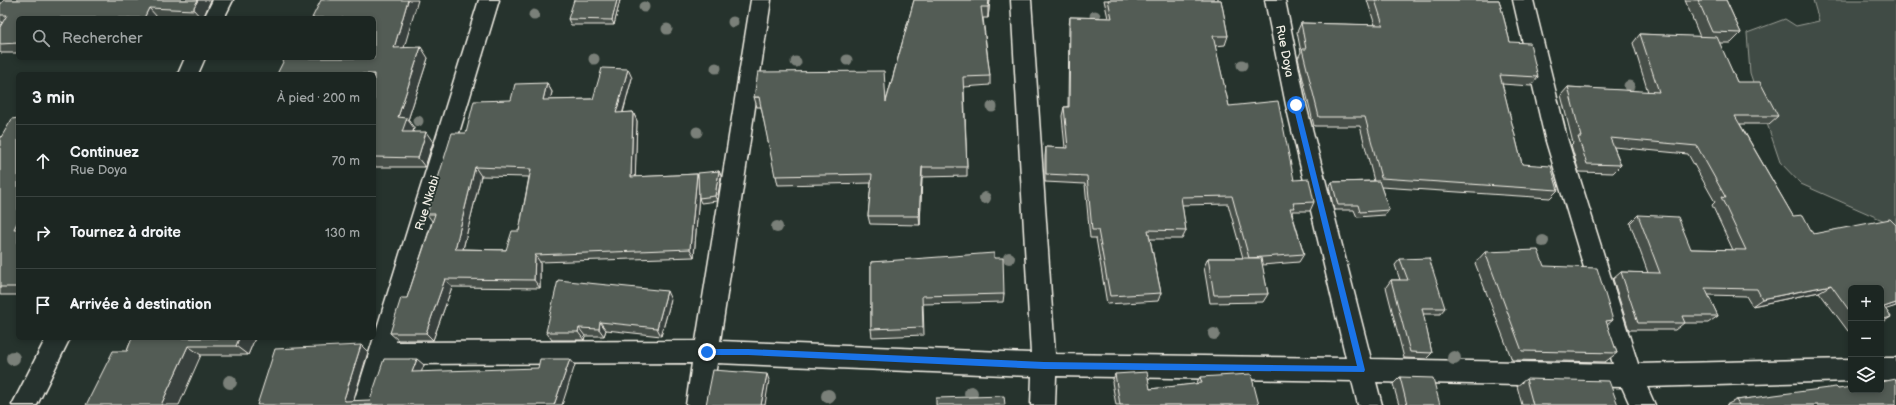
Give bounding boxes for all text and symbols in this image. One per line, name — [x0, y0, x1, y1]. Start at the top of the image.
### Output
search box — [16, 16, 376, 60]
street label: Rue Doya — [1272, 24, 1297, 79]
icon: search — [30, 27, 52, 49]
text: Rechercher — [62, 29, 142, 48]
text: 3 min — [32, 88, 75, 108]
text: À pied · 200 m — [277, 90, 360, 106]
route start — [1287, 96, 1305, 114]
text: Continuez — [70, 143, 139, 162]
icon: ahead — [32, 150, 54, 172]
text: 70 m — [332, 153, 360, 169]
text: Rue Doya — [70, 162, 127, 178]
street label: Rue Nkabi — [412, 174, 443, 232]
icon: right — [32, 222, 54, 244]
text: Tournez à droite — [70, 223, 181, 242]
text: 130 m — [325, 225, 360, 241]
map controls — [1848, 285, 1884, 393]
button: + — [1848, 285, 1884, 321]
icon: arrive — [32, 294, 54, 316]
text: Arrivée à destination — [70, 295, 212, 314]
button: − — [1848, 321, 1884, 357]
route end — [698, 343, 716, 361]
button: layers — [1848, 357, 1884, 393]

